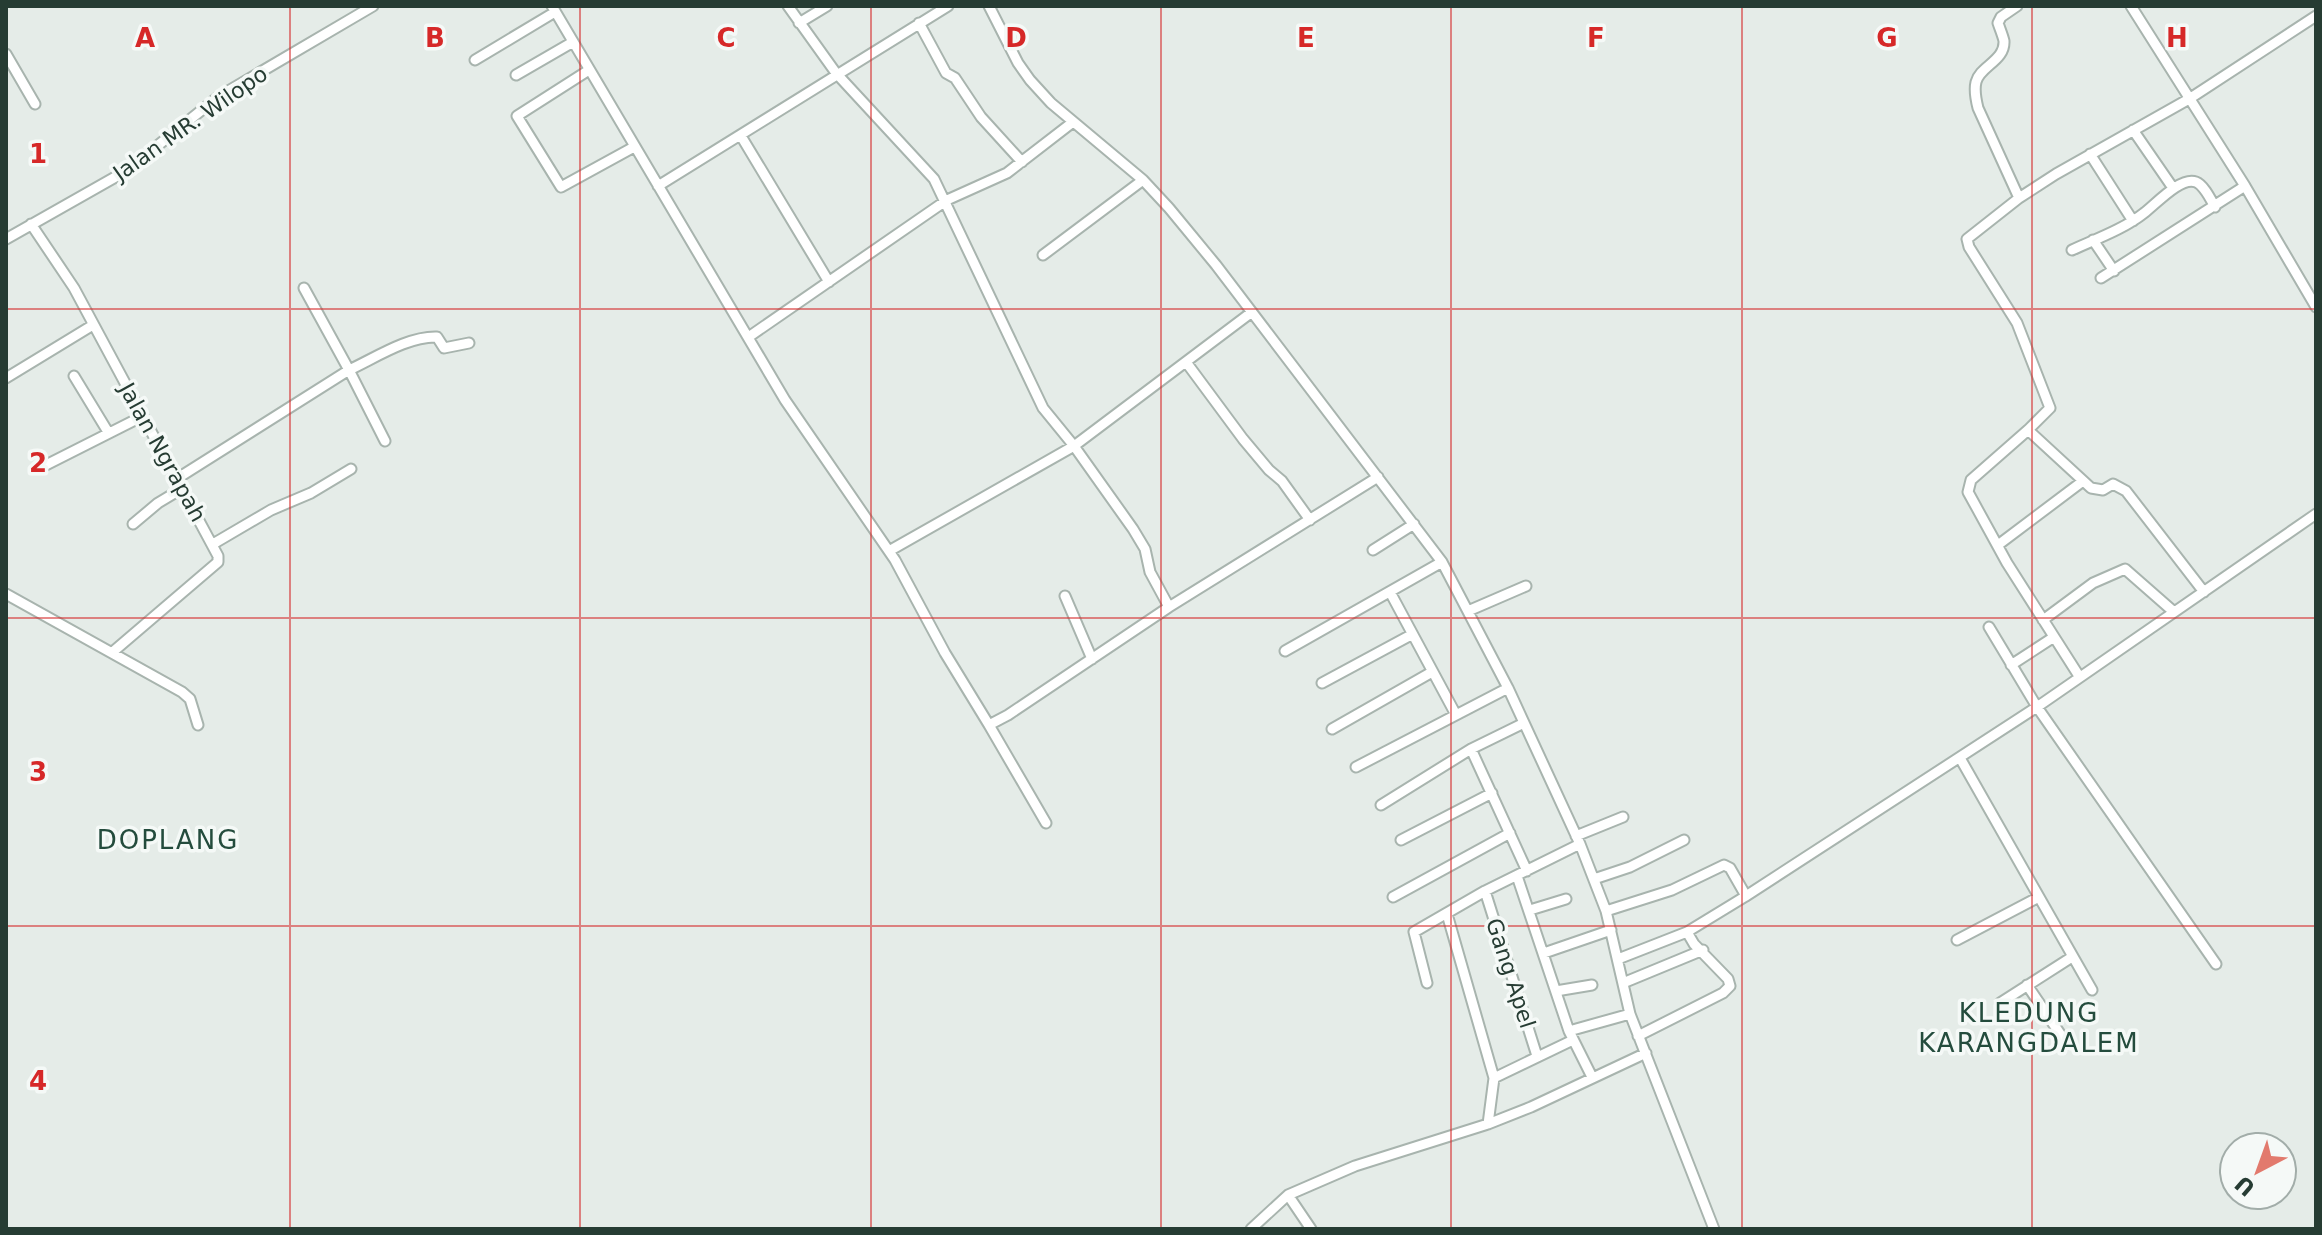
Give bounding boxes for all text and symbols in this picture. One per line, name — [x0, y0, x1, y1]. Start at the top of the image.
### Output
text: A — [135, 23, 155, 53]
text: B — [425, 23, 445, 53]
text: C — [716, 23, 736, 53]
text: D — [1005, 23, 1027, 53]
text: E — [1297, 23, 1315, 53]
text: F — [1587, 23, 1605, 53]
text: G — [1876, 23, 1898, 53]
text: H — [2166, 23, 2188, 53]
street label: Jalan MR. Wilopo — [107, 61, 272, 187]
text: 1 — [29, 139, 47, 169]
street label: Jalan Ngrapah — [113, 377, 211, 526]
text: 2 — [29, 448, 47, 478]
text: 3 — [29, 757, 47, 787]
district label: DOPLANG — [97, 825, 239, 855]
street label: Gang Apel — [1481, 915, 1540, 1031]
district label: KLEDUNG KARANGDALEM — [1918, 998, 2140, 1058]
text: 4 — [29, 1066, 47, 1096]
north arrow — [2218, 1131, 2298, 1211]
text: U — [2230, 1170, 2260, 1201]

